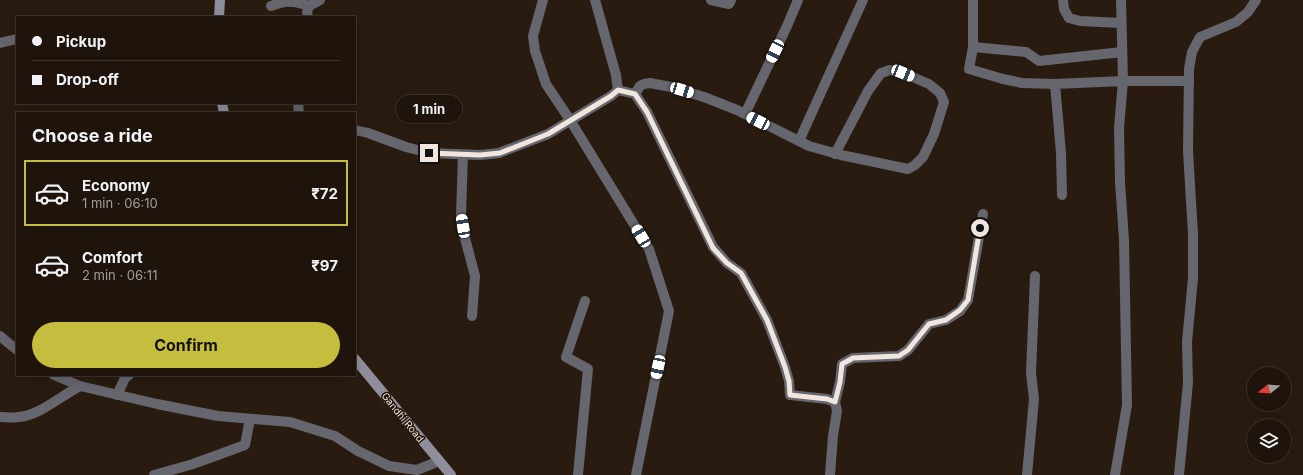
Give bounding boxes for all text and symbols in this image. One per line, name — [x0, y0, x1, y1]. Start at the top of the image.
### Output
text: Pickup — [56, 32, 106, 51]
car — [764, 38, 786, 64]
car — [890, 63, 916, 83]
text: Drop-off — [56, 70, 119, 89]
car — [669, 81, 695, 99]
callout: 1 min — [396, 95, 462, 123]
text: 1 min — [413, 101, 445, 117]
car — [745, 110, 771, 132]
text: Choose a ride — [32, 125, 153, 146]
route end — [420, 144, 438, 162]
icon: car — [34, 175, 70, 211]
text: Economy — [82, 176, 150, 195]
text: ₹72 — [311, 184, 338, 203]
text: 1 min · 06:10 — [82, 195, 158, 211]
car — [455, 213, 471, 239]
route start — [971, 219, 989, 237]
car — [630, 223, 652, 249]
icon: car — [34, 247, 70, 283]
text: Comfort — [82, 248, 143, 267]
text: ₹97 — [311, 256, 338, 275]
text: 2 min · 06:11 — [82, 267, 157, 283]
button: Confirm — [32, 322, 340, 368]
car — [650, 354, 666, 380]
north arrow — [1247, 367, 1291, 411]
map controls — [1247, 367, 1291, 463]
street label: Gandhi Road — [379, 390, 427, 444]
button: layers — [1247, 419, 1291, 463]

